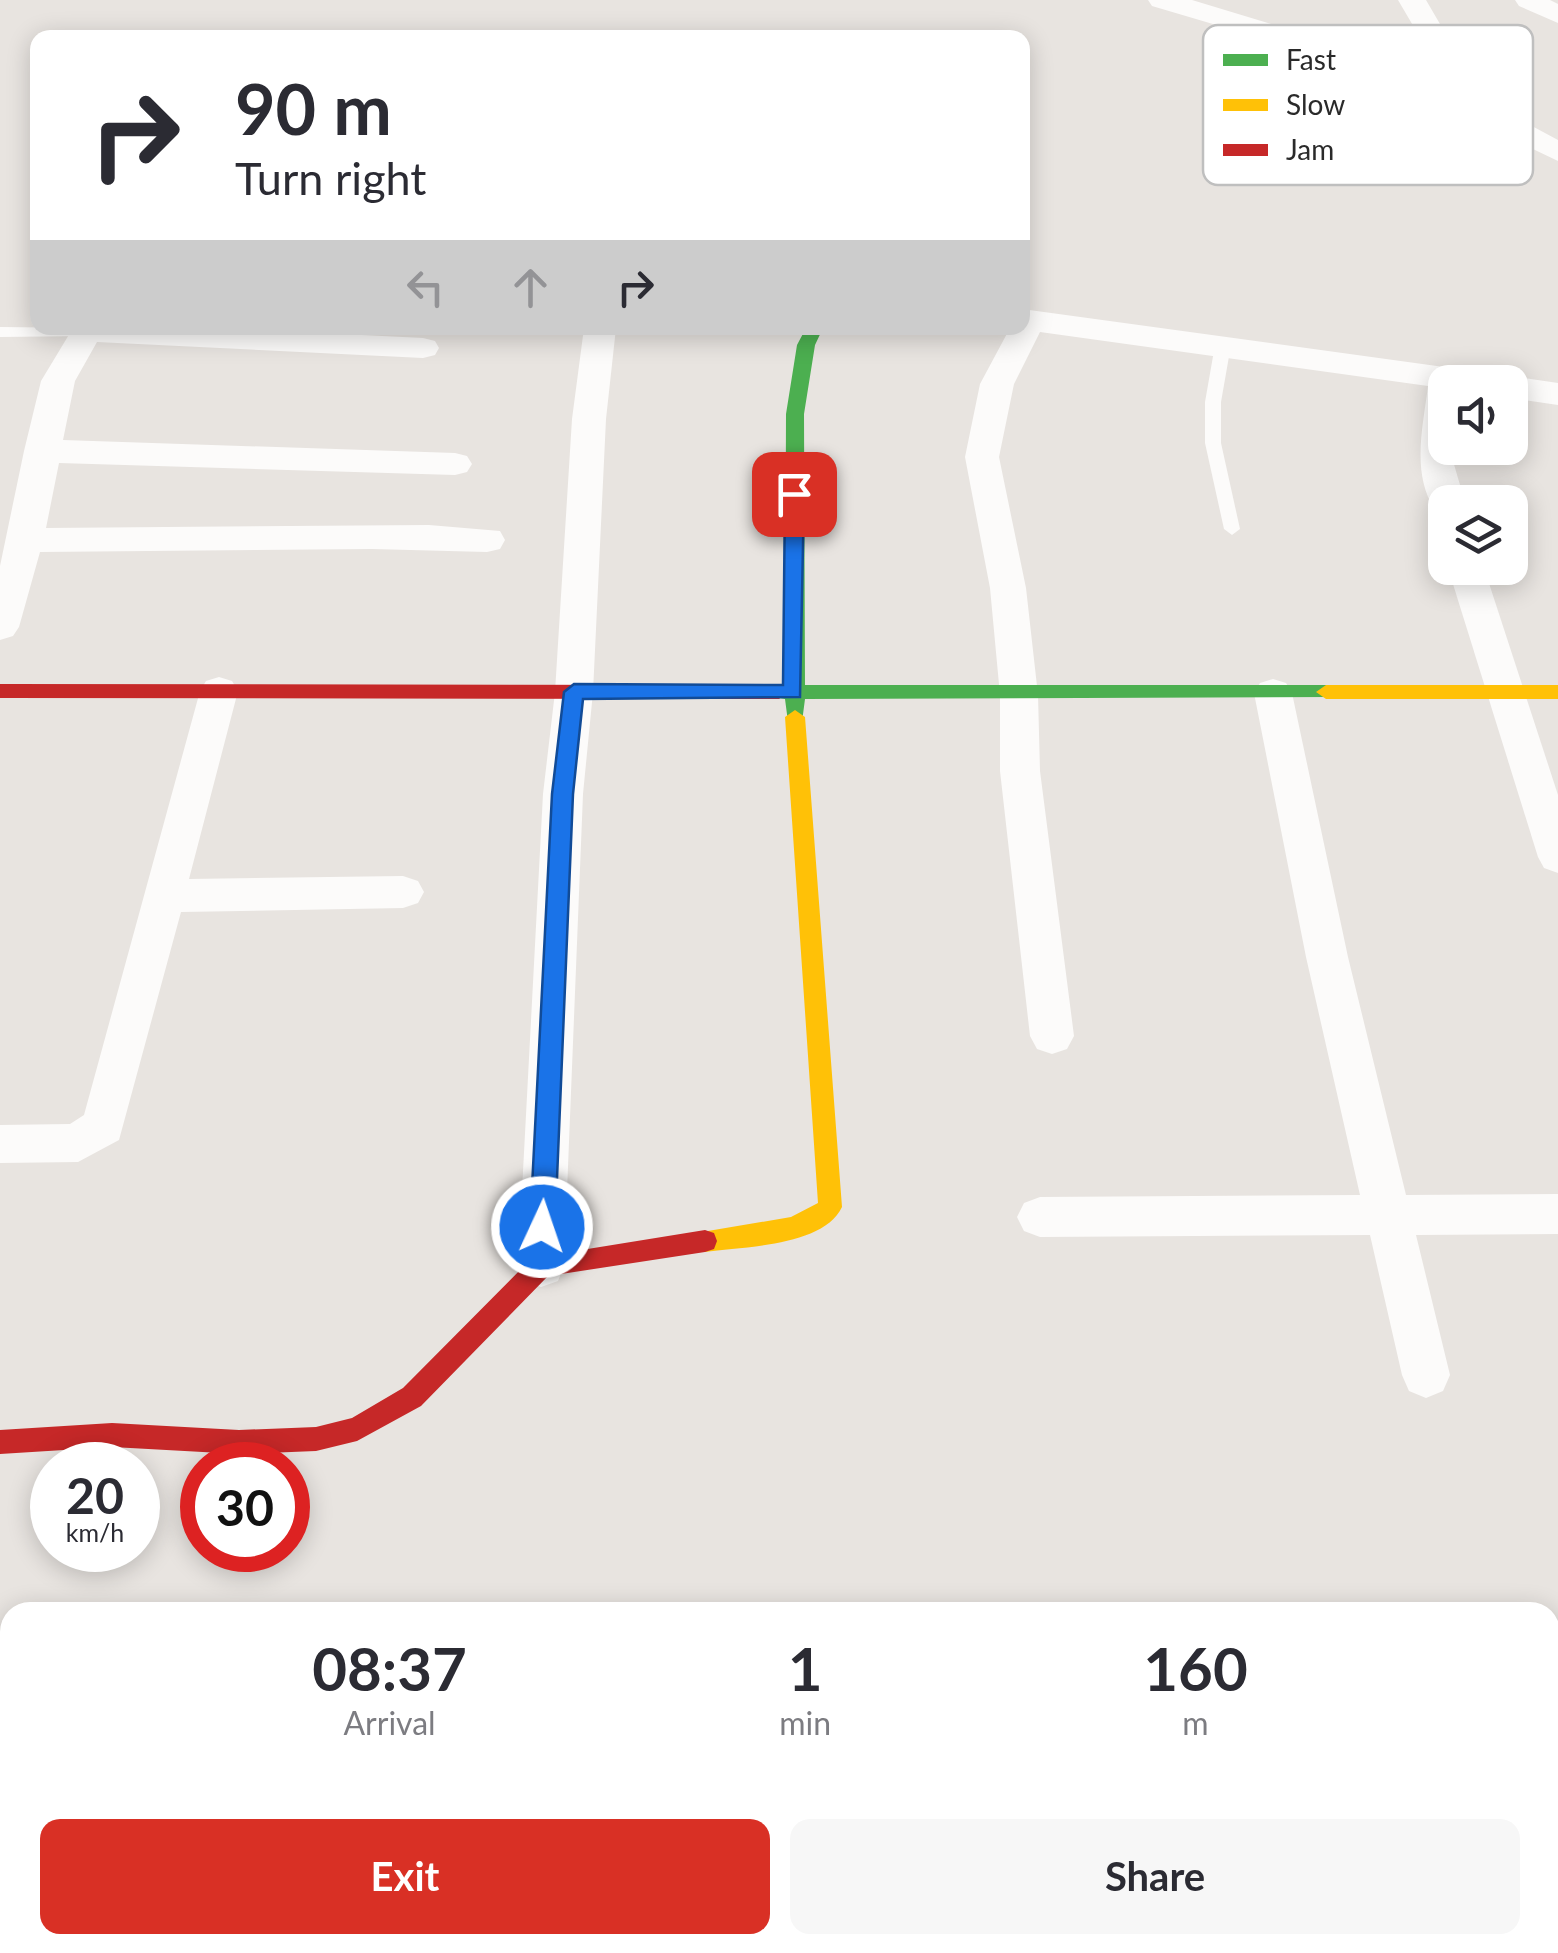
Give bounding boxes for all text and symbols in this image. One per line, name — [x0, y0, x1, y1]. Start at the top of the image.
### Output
legend — [1203, 25, 1533, 185]
text: Fast — [1286, 42, 1336, 76]
text: 90 m — [235, 66, 392, 150]
icon: right — [70, 70, 200, 200]
text: Slow — [1286, 87, 1345, 121]
text: Jam — [1286, 132, 1334, 166]
text: Turn right — [235, 151, 426, 205]
icon: left — [398, 260, 453, 315]
icon: ahead — [503, 260, 558, 315]
icon: right — [608, 260, 663, 315]
map controls — [1428, 365, 1528, 585]
button: sound — [1428, 365, 1528, 465]
pin — [752, 452, 837, 537]
icon: arrive — [767, 467, 822, 522]
button: layers — [1428, 485, 1528, 585]
position arrow — [490, 1175, 594, 1279]
speed limit sign: 30 — [180, 1442, 310, 1572]
text: 20 — [66, 1465, 124, 1525]
text: km/h — [66, 1517, 124, 1547]
text: 08:37 — [312, 1632, 467, 1704]
text: 1 — [788, 1632, 823, 1704]
text: 160 — [1143, 1632, 1248, 1704]
text: Arrival — [343, 1703, 436, 1742]
text: min — [779, 1703, 831, 1742]
text: m — [1182, 1703, 1209, 1742]
button: Exit — [40, 1819, 770, 1934]
button: Share — [790, 1819, 1520, 1934]

